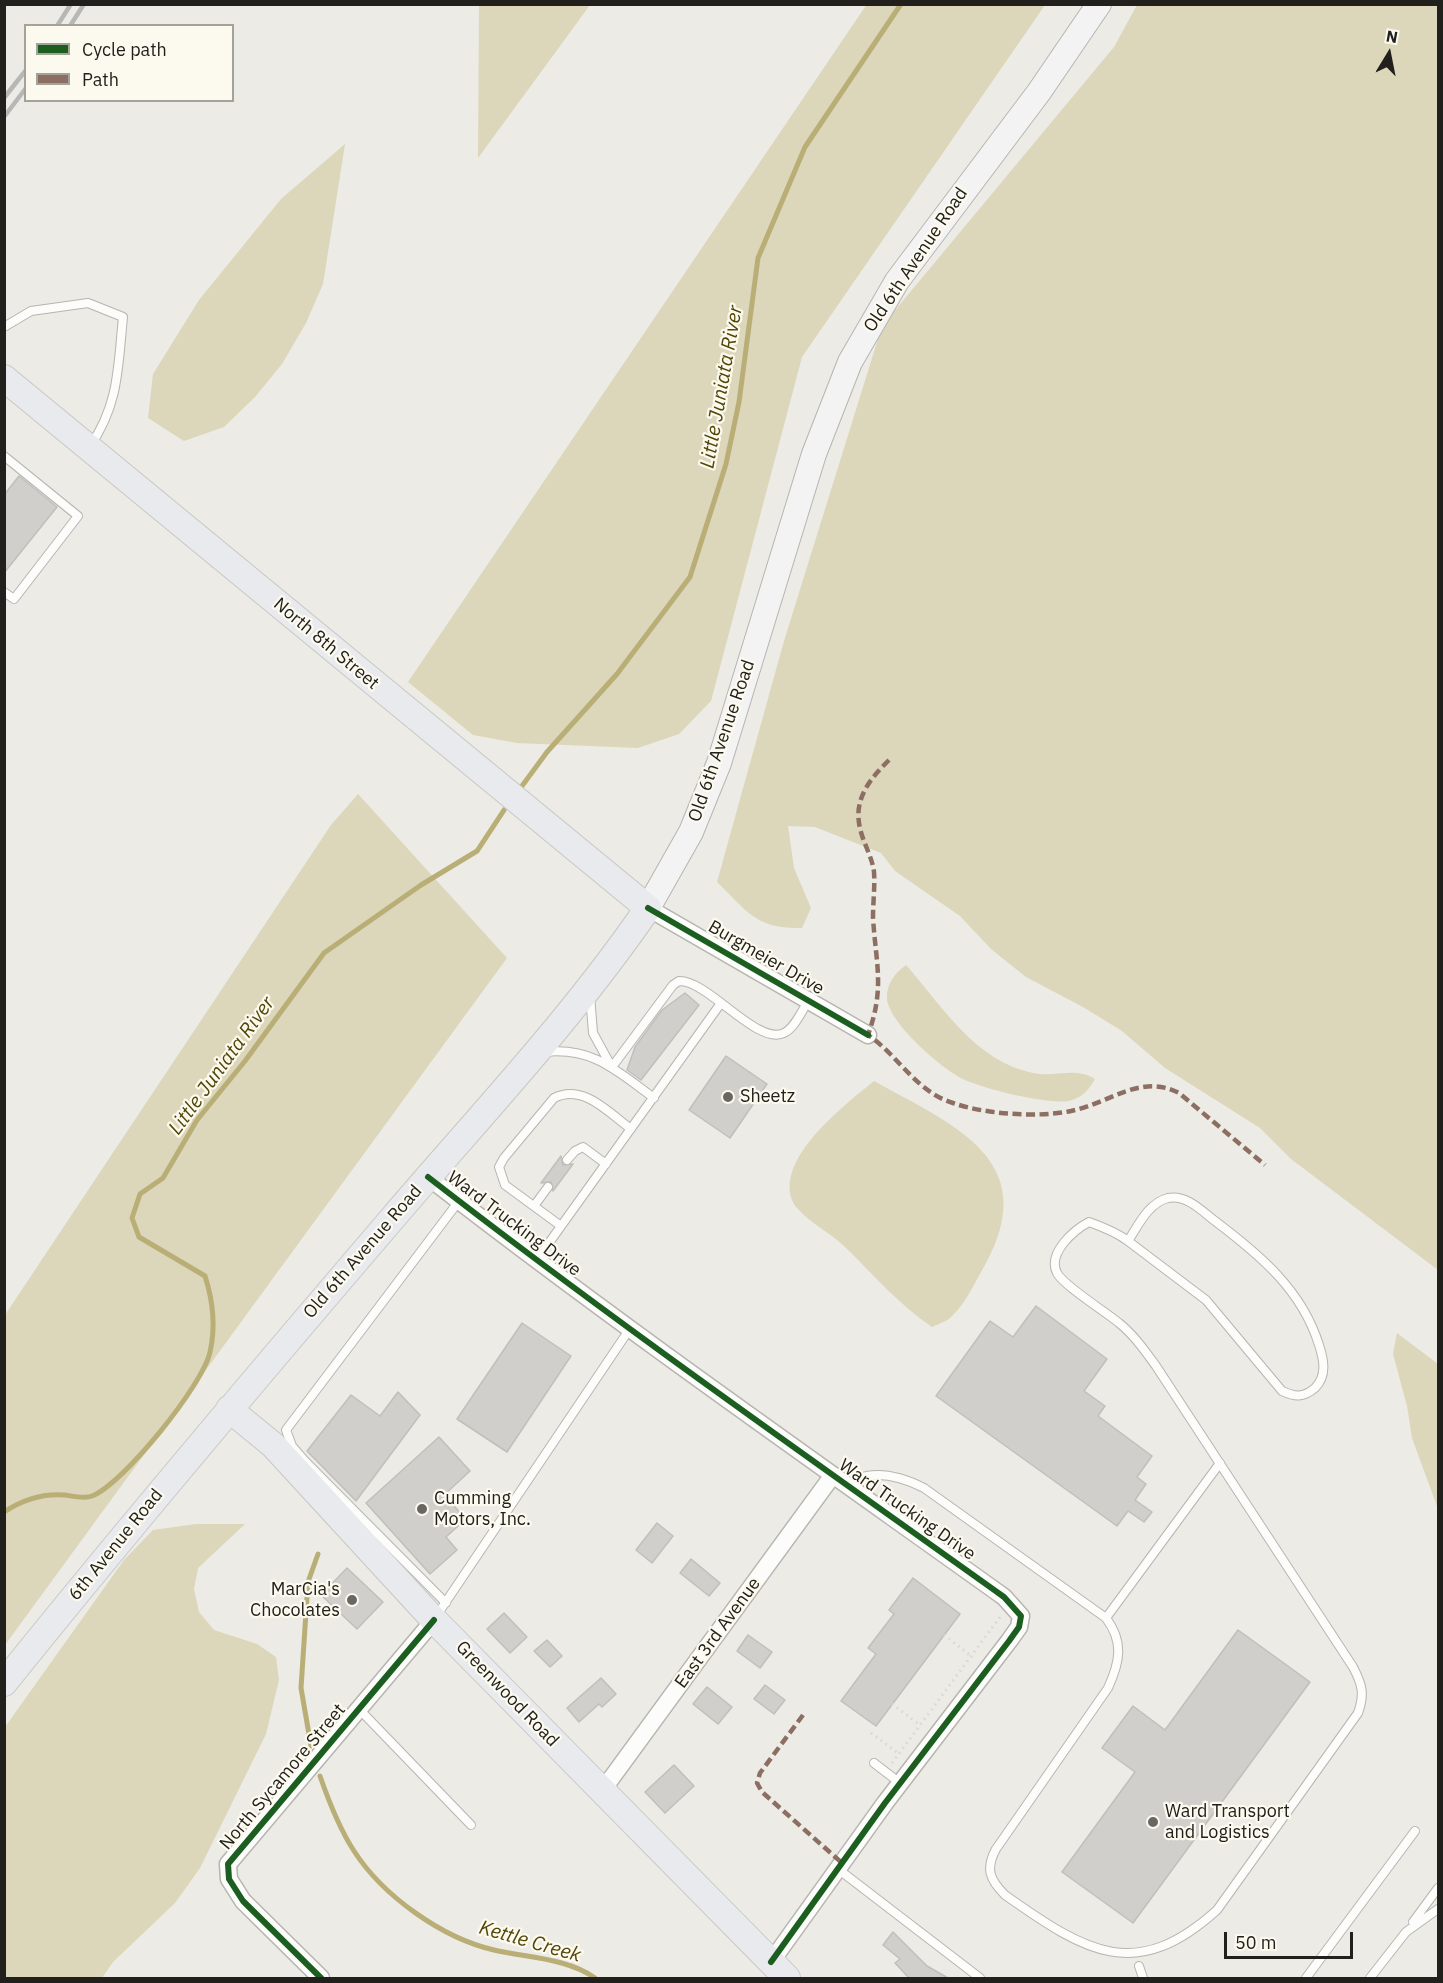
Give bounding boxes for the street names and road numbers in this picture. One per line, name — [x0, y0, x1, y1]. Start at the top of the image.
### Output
street label: Old 6th Avenue Road — [860, 184, 972, 336]
street label: North 8th Street — [269, 594, 383, 694]
street label: Old 6th Avenue Road — [684, 657, 760, 825]
street label: Burgmeier Drive — [704, 916, 828, 1000]
street label: Ward Trucking Drive — [443, 1167, 585, 1281]
street label: Old 6th Avenue Road — [299, 1181, 427, 1323]
street label: Ward Trucking Drive — [835, 1455, 979, 1565]
street label: 6th Avenue Road — [64, 1485, 168, 1605]
street label: East 3rd Avenue — [671, 1573, 765, 1693]
street label: Greenwood Road — [451, 1637, 563, 1751]
street label: North Sycamore Street — [216, 1700, 350, 1854]

